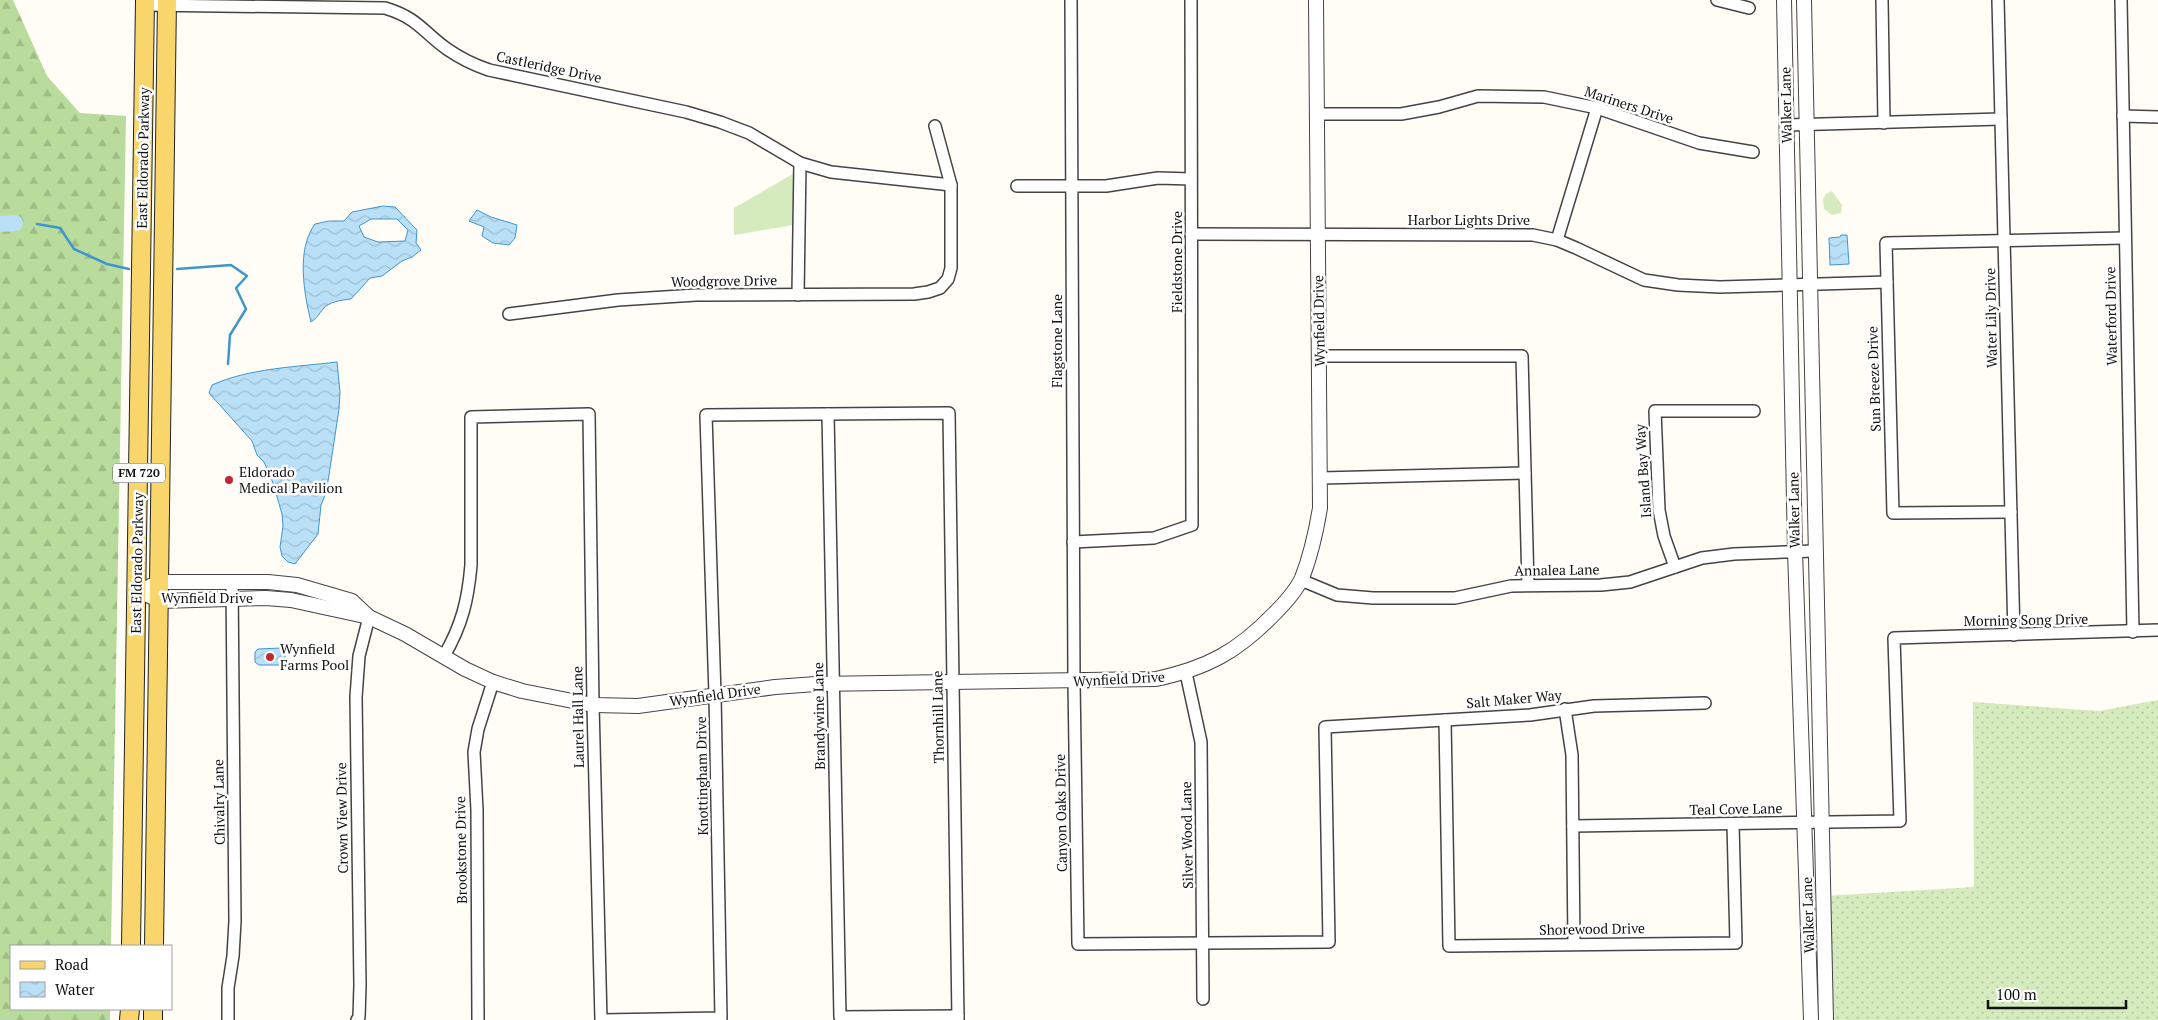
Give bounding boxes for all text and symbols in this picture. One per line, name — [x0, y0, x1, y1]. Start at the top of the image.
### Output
street label: Castleridge Drive — [495, 46, 603, 87]
street label: Walker Lane — [1775, 67, 1796, 143]
street label: Mariners Drive — [1582, 81, 1676, 128]
street label: East Eldorado Parkway — [132, 86, 153, 229]
street label: Harbor Lights Drive — [1408, 210, 1530, 229]
street label: Fieldstone Drive — [1167, 211, 1186, 313]
street label: Waterford Drive — [2100, 266, 2121, 366]
street label: Water Lily Drive — [1980, 268, 2001, 368]
street label: Woodgrove Drive — [671, 270, 777, 291]
street label: Wynfield Drive — [1308, 275, 1329, 367]
street label: Flagstone Lane — [1047, 294, 1066, 388]
street label: Sun Breeze Drive — [1862, 326, 1885, 432]
street label: Island Bay Way — [1630, 422, 1655, 519]
place label: Eldorado Medical Pavilion — [239, 462, 343, 497]
road number: FM 720 — [113, 463, 165, 482]
street label: Walker Lane — [1783, 472, 1804, 548]
marker: Eldorado Medical Pavilion — [223, 474, 235, 486]
street label: East Eldorado Parkway — [126, 491, 147, 634]
street label: Annalea Lane — [1514, 559, 1600, 580]
street label: Wynfield Drive — [161, 588, 253, 607]
street label: Morning Song Drive — [1964, 609, 2088, 630]
place label: Wynfield Farms Pool — [280, 639, 349, 674]
marker: Wynfield Farms Pool — [264, 651, 276, 663]
street label: Brandywine Lane — [808, 662, 829, 770]
street label: Laurel Hall Lane — [567, 666, 588, 768]
street label: Wynfield Drive — [1073, 667, 1165, 690]
street label: Thornhill Lane — [927, 670, 948, 764]
street label: Wynfield Drive — [668, 679, 762, 710]
street label: Salt Maker Way — [1465, 685, 1563, 712]
street label: Knottingham Drive — [691, 716, 712, 836]
street label: Canyon Oaks Drive — [1050, 754, 1071, 872]
street label: Chivalry Lane — [208, 759, 229, 845]
street label: Crown View Drive — [331, 762, 352, 874]
street label: Silver Wood Lane — [1176, 781, 1197, 889]
street label: Brookstone Drive — [450, 796, 471, 904]
street label: Teal Cove Lane — [1689, 798, 1783, 819]
street label: Walker Lane — [1797, 876, 1818, 954]
street label: Shorewood Drive — [1539, 918, 1645, 939]
legend — [10, 945, 172, 1010]
text: Road — [55, 954, 88, 974]
scale bar — [1988, 978, 2126, 1010]
text: Water — [55, 979, 95, 999]
text: 100 m — [1996, 984, 2037, 1004]

